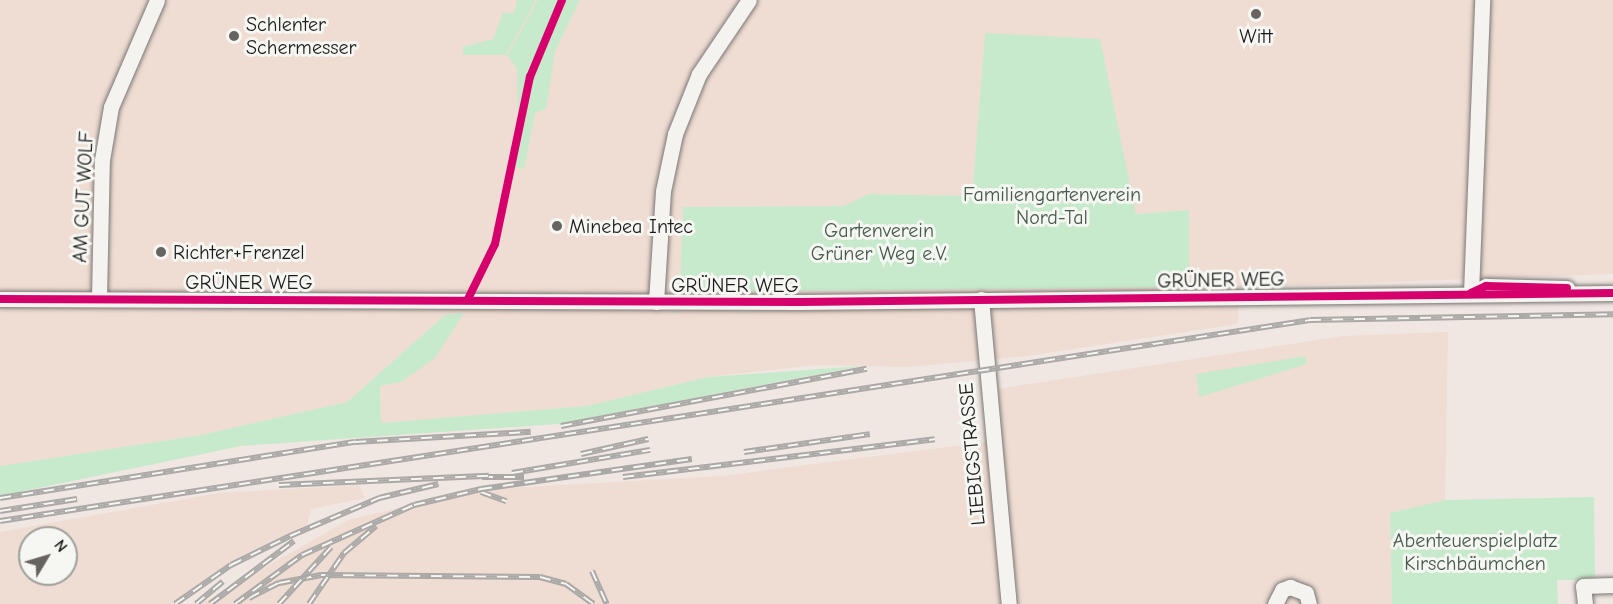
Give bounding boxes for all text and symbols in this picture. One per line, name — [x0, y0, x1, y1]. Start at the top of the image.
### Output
marker: Witt — [1249, 7, 1263, 21]
place label: Schlenter Schermesser — [246, 13, 356, 60]
place label: Witt — [1239, 24, 1273, 48]
marker: Schlenter Schermesser — [227, 29, 241, 43]
street label: AM GUT WOLF — [68, 131, 98, 263]
park label: Familiengartenverein Nord-Tal — [963, 183, 1141, 230]
place label: Minebea Intec — [569, 214, 693, 238]
marker: Minebea Intec — [550, 219, 564, 233]
park label: Gartenverein Grüner Weg e.V. — [811, 219, 947, 266]
place label: Richter+Frenzel — [173, 240, 305, 264]
marker: Richter+Frenzel — [154, 245, 168, 259]
street label: GRÜNER WEG — [1157, 267, 1285, 293]
street label: GRÜNER WEG — [185, 270, 313, 294]
street label: GRÜNER WEG — [671, 273, 799, 297]
street label: LIEBIGSTRASSE — [954, 382, 990, 526]
north arrow — [18, 526, 78, 586]
park label: Abenteuerspielplatz Kirschbäumchen — [1393, 528, 1557, 575]
text: N — [50, 536, 71, 556]

